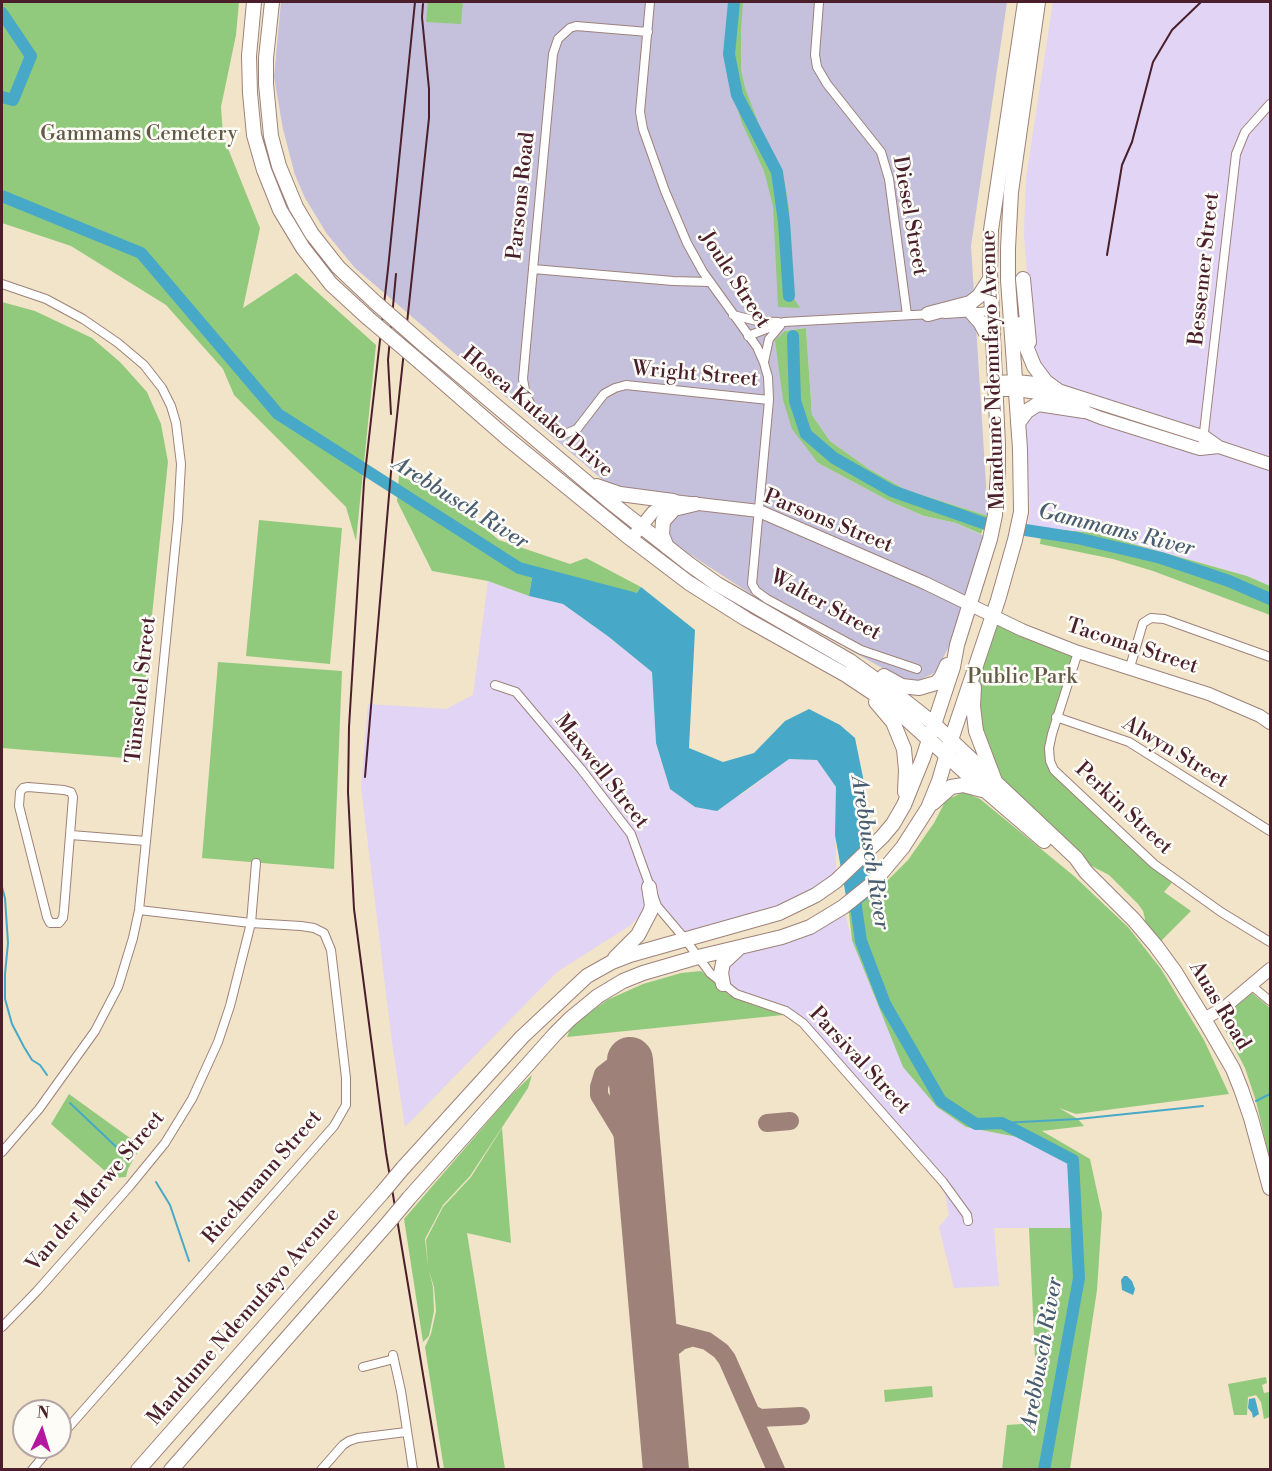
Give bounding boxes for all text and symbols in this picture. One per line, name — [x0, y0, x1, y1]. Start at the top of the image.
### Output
park label: Gammams Cemetery — [40, 122, 238, 148]
street label: Parsons Road — [503, 131, 541, 261]
street label: Diesel Street — [886, 154, 932, 278]
street label: Bessemer Street — [1184, 191, 1226, 347]
street label: Joule Street — [693, 227, 775, 333]
street label: Mandume Ndemufayo Avenue — [977, 229, 1011, 511]
street label: Hosea Kutako Drive — [456, 342, 618, 484]
street label: Wright Street — [631, 357, 759, 393]
water label: Arebbusch River — [387, 452, 533, 556]
street label: Parsons Street — [760, 485, 896, 559]
water label: Gammams River — [1035, 499, 1197, 563]
street label: Walter Street — [765, 565, 885, 647]
street label: Tacoma Street — [1063, 614, 1201, 680]
street label: Tünschel Street — [122, 615, 162, 765]
park label: Public Park — [967, 665, 1077, 691]
street label: Maxwell Street — [548, 710, 654, 834]
street label: Alwyn Street — [1117, 712, 1233, 794]
street label: Perkin Street — [1069, 757, 1177, 861]
water label: Arebbusch River — [844, 774, 894, 932]
street label: Auas Road — [1183, 957, 1255, 1055]
street label: Parsival Street — [803, 1002, 915, 1120]
street label: Rieckmann Street — [198, 1106, 328, 1250]
street label: Van der Merwe Street — [21, 1107, 171, 1277]
street label: Mandume Ndemufayo Avenue — [142, 1203, 346, 1431]
water label: Arebbusch River — [1017, 1275, 1069, 1433]
north arrow — [12, 1399, 72, 1459]
text: N — [36, 1403, 50, 1423]

